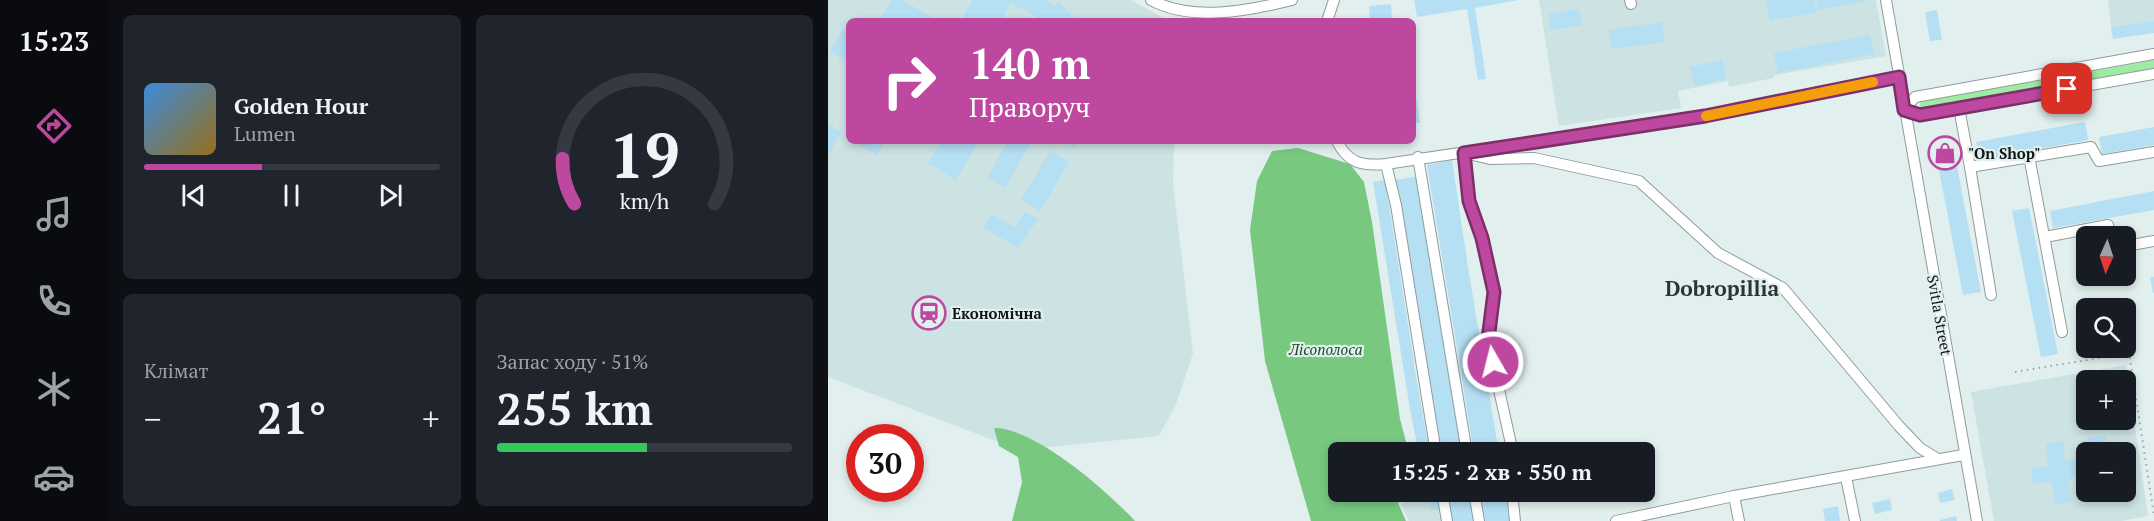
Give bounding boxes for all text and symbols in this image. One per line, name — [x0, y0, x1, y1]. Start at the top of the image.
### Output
text: 15:23 — [19, 23, 89, 59]
text: 140 m — [969, 35, 1090, 91]
icon: right — [870, 42, 948, 120]
pin — [2041, 63, 2092, 114]
icon: arrive — [2050, 72, 2083, 105]
text: Праворуч — [969, 89, 1090, 125]
text: Golden Hour — [234, 91, 368, 120]
icon: directions — [33, 105, 75, 147]
text: 19 — [609, 113, 680, 196]
text: Lumen — [234, 120, 296, 147]
shop icon: "On Shop" — [1927, 135, 1963, 171]
place label: "On Shop" — [1968, 143, 2041, 163]
icon: previous — [177, 179, 210, 212]
icon: pause — [275, 179, 308, 212]
icon: next — [374, 179, 407, 212]
text: km/h — [619, 188, 669, 216]
icon: music — [33, 193, 75, 235]
north arrow — [2076, 226, 2136, 286]
map controls — [2076, 226, 2136, 502]
street label: Svitla Street — [1923, 273, 1957, 357]
district label: Dobropillia — [1665, 274, 1779, 302]
icon: phone — [33, 280, 75, 322]
station icon: Економічна — [911, 295, 947, 331]
button: search — [2076, 298, 2136, 358]
place label: Економічна — [952, 303, 1043, 323]
position arrow — [1461, 330, 1525, 394]
park label: Лісополоса — [1288, 339, 1363, 359]
text: Запас ходу · 51% — [497, 348, 648, 375]
text: Клімат — [144, 357, 209, 384]
icon: climate — [33, 368, 75, 410]
button: + — [2076, 370, 2136, 430]
text: 255 km — [497, 378, 653, 438]
text: 21° — [257, 387, 326, 447]
text: − — [144, 397, 162, 440]
text: + — [422, 397, 440, 440]
speed limit sign: 30 — [846, 424, 924, 502]
button: − — [2076, 442, 2136, 502]
icon: car — [33, 456, 75, 498]
text: 15:25 · 2 хв · 550 m — [1391, 457, 1592, 486]

